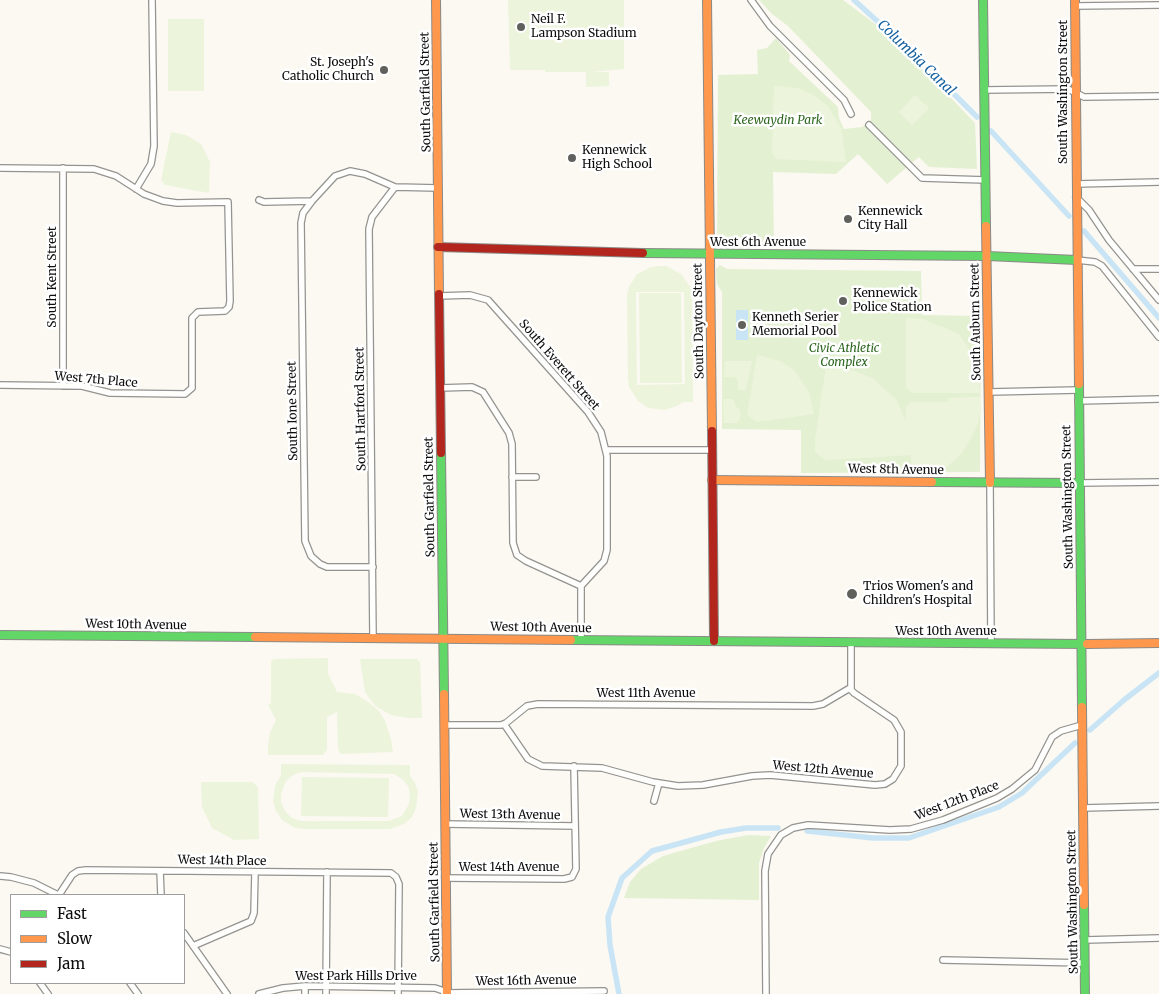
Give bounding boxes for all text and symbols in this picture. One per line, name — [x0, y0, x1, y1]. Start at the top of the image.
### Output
place label: Neil F. Lampson Stadium — [531, 13, 637, 41]
water label: Columbia Canal — [873, 17, 959, 99]
street label: South Washington Street — [1057, 20, 1071, 164]
marker: Neil F. Lampson Stadium — [515, 21, 527, 33]
street label: South Garfield Street — [418, 32, 434, 152]
place label: St. Joseph's Catholic Church — [282, 56, 374, 84]
marker: St. Joseph's Catholic Church — [378, 64, 390, 76]
park label: Keewaydin Park — [734, 114, 822, 128]
place label: Kennewick High School — [582, 144, 652, 172]
marker: Kennewick High School — [566, 152, 578, 164]
place label: Kennewick City Hall — [858, 205, 923, 233]
marker: Kennewick City Hall — [842, 213, 854, 225]
street label: South Kent Street — [46, 226, 60, 328]
street label: West 6th Avenue — [710, 236, 806, 250]
street label: South Dayton Street — [691, 263, 707, 379]
street label: South Auburn Street — [968, 263, 984, 381]
place label: Kennewick Police Station — [853, 287, 932, 315]
marker: Kennewick Police Station — [837, 295, 849, 307]
place label: Kenneth Serier Memorial Pool — [752, 311, 839, 339]
street label: South Everett Street — [516, 317, 602, 413]
marker: Kenneth Serier Memorial Pool — [736, 319, 748, 331]
park label: Civic Athletic Complex — [809, 342, 879, 370]
street label: South Hartford Street — [353, 347, 369, 471]
street label: South Ione Street — [285, 361, 301, 461]
street label: West 7th Place — [54, 369, 138, 391]
street label: South Washington Street — [1060, 425, 1076, 569]
street label: South Garfield Street — [422, 437, 438, 557]
street label: West 8th Avenue — [848, 462, 944, 478]
place label: Trios Women's and Children's Hospital — [863, 580, 973, 608]
marker: Trios Women's and Children's Hospital — [845, 587, 859, 601]
street label: West 10th Avenue — [85, 617, 187, 633]
street label: West 10th Avenue — [490, 620, 592, 636]
street label: West 10th Avenue — [895, 625, 997, 639]
street label: West 11th Avenue — [597, 687, 695, 701]
street label: West 12th Avenue — [772, 758, 874, 782]
street label: West 12th Place — [913, 778, 1001, 824]
street label: West 13th Avenue — [460, 807, 560, 823]
street label: South Washington Street — [1065, 830, 1081, 974]
street label: South Garfield Street — [427, 842, 443, 962]
street label: West 14th Place — [178, 853, 266, 869]
street label: West 14th Avenue — [459, 861, 559, 875]
legend — [10, 894, 185, 984]
text: Fast — [57, 904, 87, 923]
text: Slow — [57, 929, 92, 948]
text: Jam — [57, 954, 85, 973]
street label: West Park Hills Drive — [295, 970, 417, 984]
street label: West 16th Avenue — [475, 973, 577, 989]

